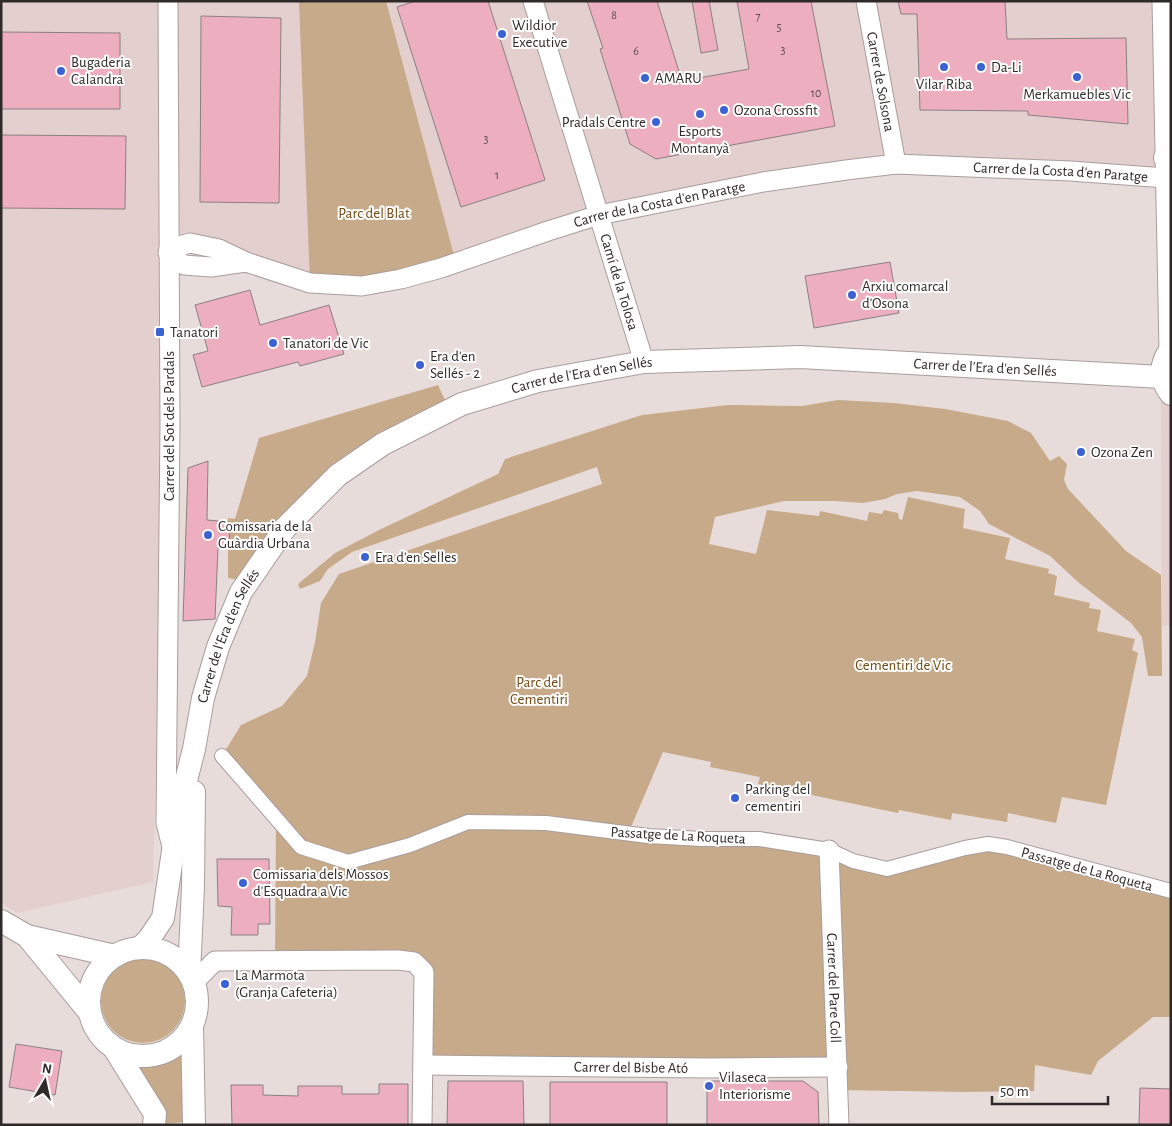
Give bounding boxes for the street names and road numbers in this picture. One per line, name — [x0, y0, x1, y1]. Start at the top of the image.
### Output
street label: Carrer de Solsona — [864, 31, 897, 133]
street label: Carrer de la Costa d'en Paratge — [973, 160, 1149, 185]
street label: Carrer de la Costa d'en Paratge — [572, 179, 747, 230]
street label: Camí de la Tolosa — [597, 232, 641, 332]
street label: Carrer del Sot dels Pardals — [162, 351, 177, 501]
street label: Carrer de l'Era d'en Sellés — [510, 355, 653, 397]
street label: Carrer de l'Era d'en Sellés — [913, 356, 1057, 379]
street label: Carrer de l'Era d'en Sellés — [195, 566, 262, 704]
street label: Passatge de La Roqueta — [610, 824, 746, 847]
street label: Passatge de La Roqueta — [1020, 845, 1154, 894]
street label: Carrer del Pare Coll — [824, 933, 843, 1043]
street label: Carrer del Bisbe Ató — [574, 1060, 688, 1076]

